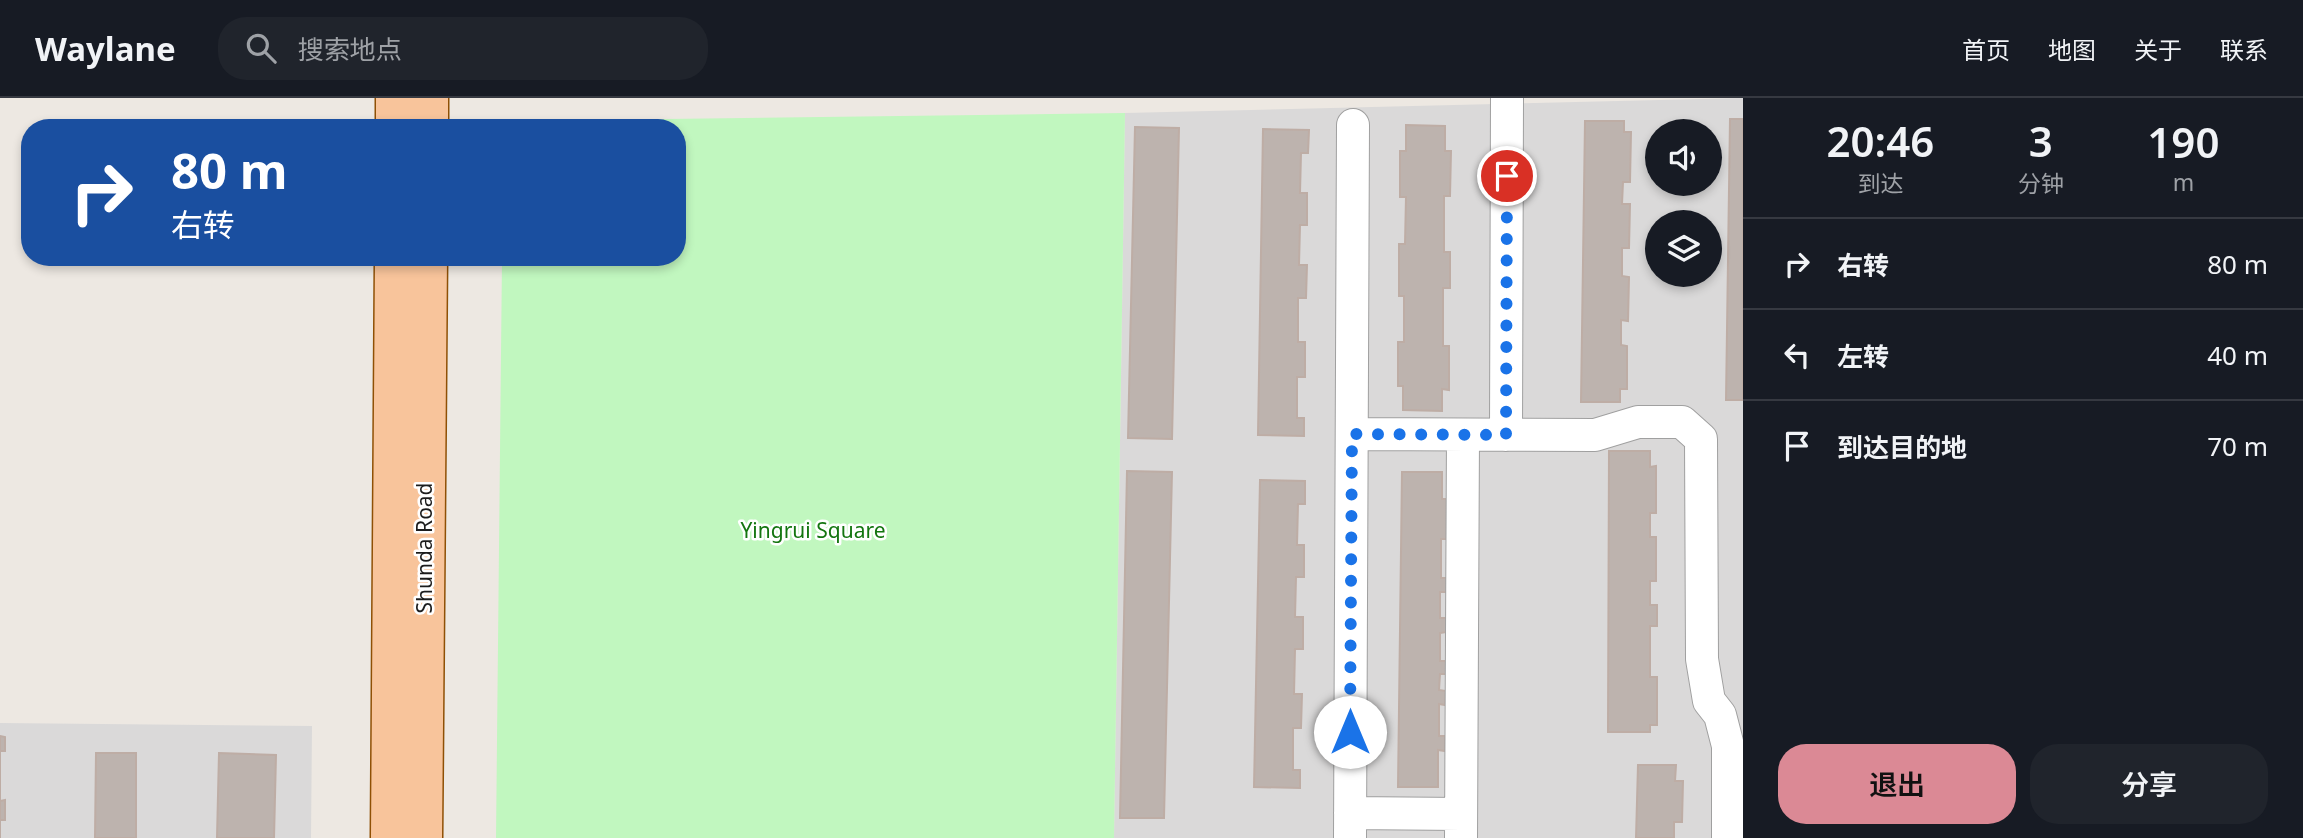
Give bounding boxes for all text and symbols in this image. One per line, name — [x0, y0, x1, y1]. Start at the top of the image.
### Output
search box — [218, 17, 708, 80]
text: Waylane — [35, 26, 176, 71]
icon: search — [242, 29, 280, 67]
text: 搜索地点 — [298, 31, 402, 67]
text: 首页 — [1962, 33, 2010, 66]
text: 地图 — [2048, 33, 2096, 66]
text: 关于 — [2134, 33, 2182, 66]
text: 联系 — [2220, 33, 2268, 66]
text: 20:46 — [1827, 112, 1934, 169]
text: 3 — [2029, 112, 2053, 169]
text: 190 — [2147, 113, 2219, 170]
map controls — [1645, 119, 1722, 287]
button: sound — [1645, 119, 1722, 196]
text: 80 m — [171, 137, 288, 203]
pin — [1477, 146, 1537, 206]
icon: right — [56, 147, 147, 238]
icon: arrive — [1488, 157, 1526, 195]
text: m — [2173, 166, 2194, 198]
text: 到达 — [1857, 167, 1903, 199]
text: 分钟 — [2018, 167, 2064, 199]
text: 右转 — [171, 203, 235, 246]
button: layers — [1645, 210, 1722, 287]
icon: right — [1778, 245, 1816, 283]
text: 80 m — [2207, 246, 2268, 282]
text: 右转 — [1837, 247, 1889, 283]
icon: left — [1778, 336, 1816, 374]
text: 40 m — [2207, 337, 2268, 373]
text: 左转 — [1837, 338, 1889, 374]
icon: arrive — [1778, 427, 1816, 465]
text: 70 m — [2207, 428, 2268, 464]
text: 到达目的地 — [1837, 429, 1967, 465]
street label: Shunda Road — [410, 482, 438, 614]
park label: Yingrui Square — [740, 516, 886, 544]
position arrow — [1313, 695, 1387, 769]
button: 退出 — [1778, 744, 2016, 824]
button: 分享 — [2030, 744, 2268, 824]

